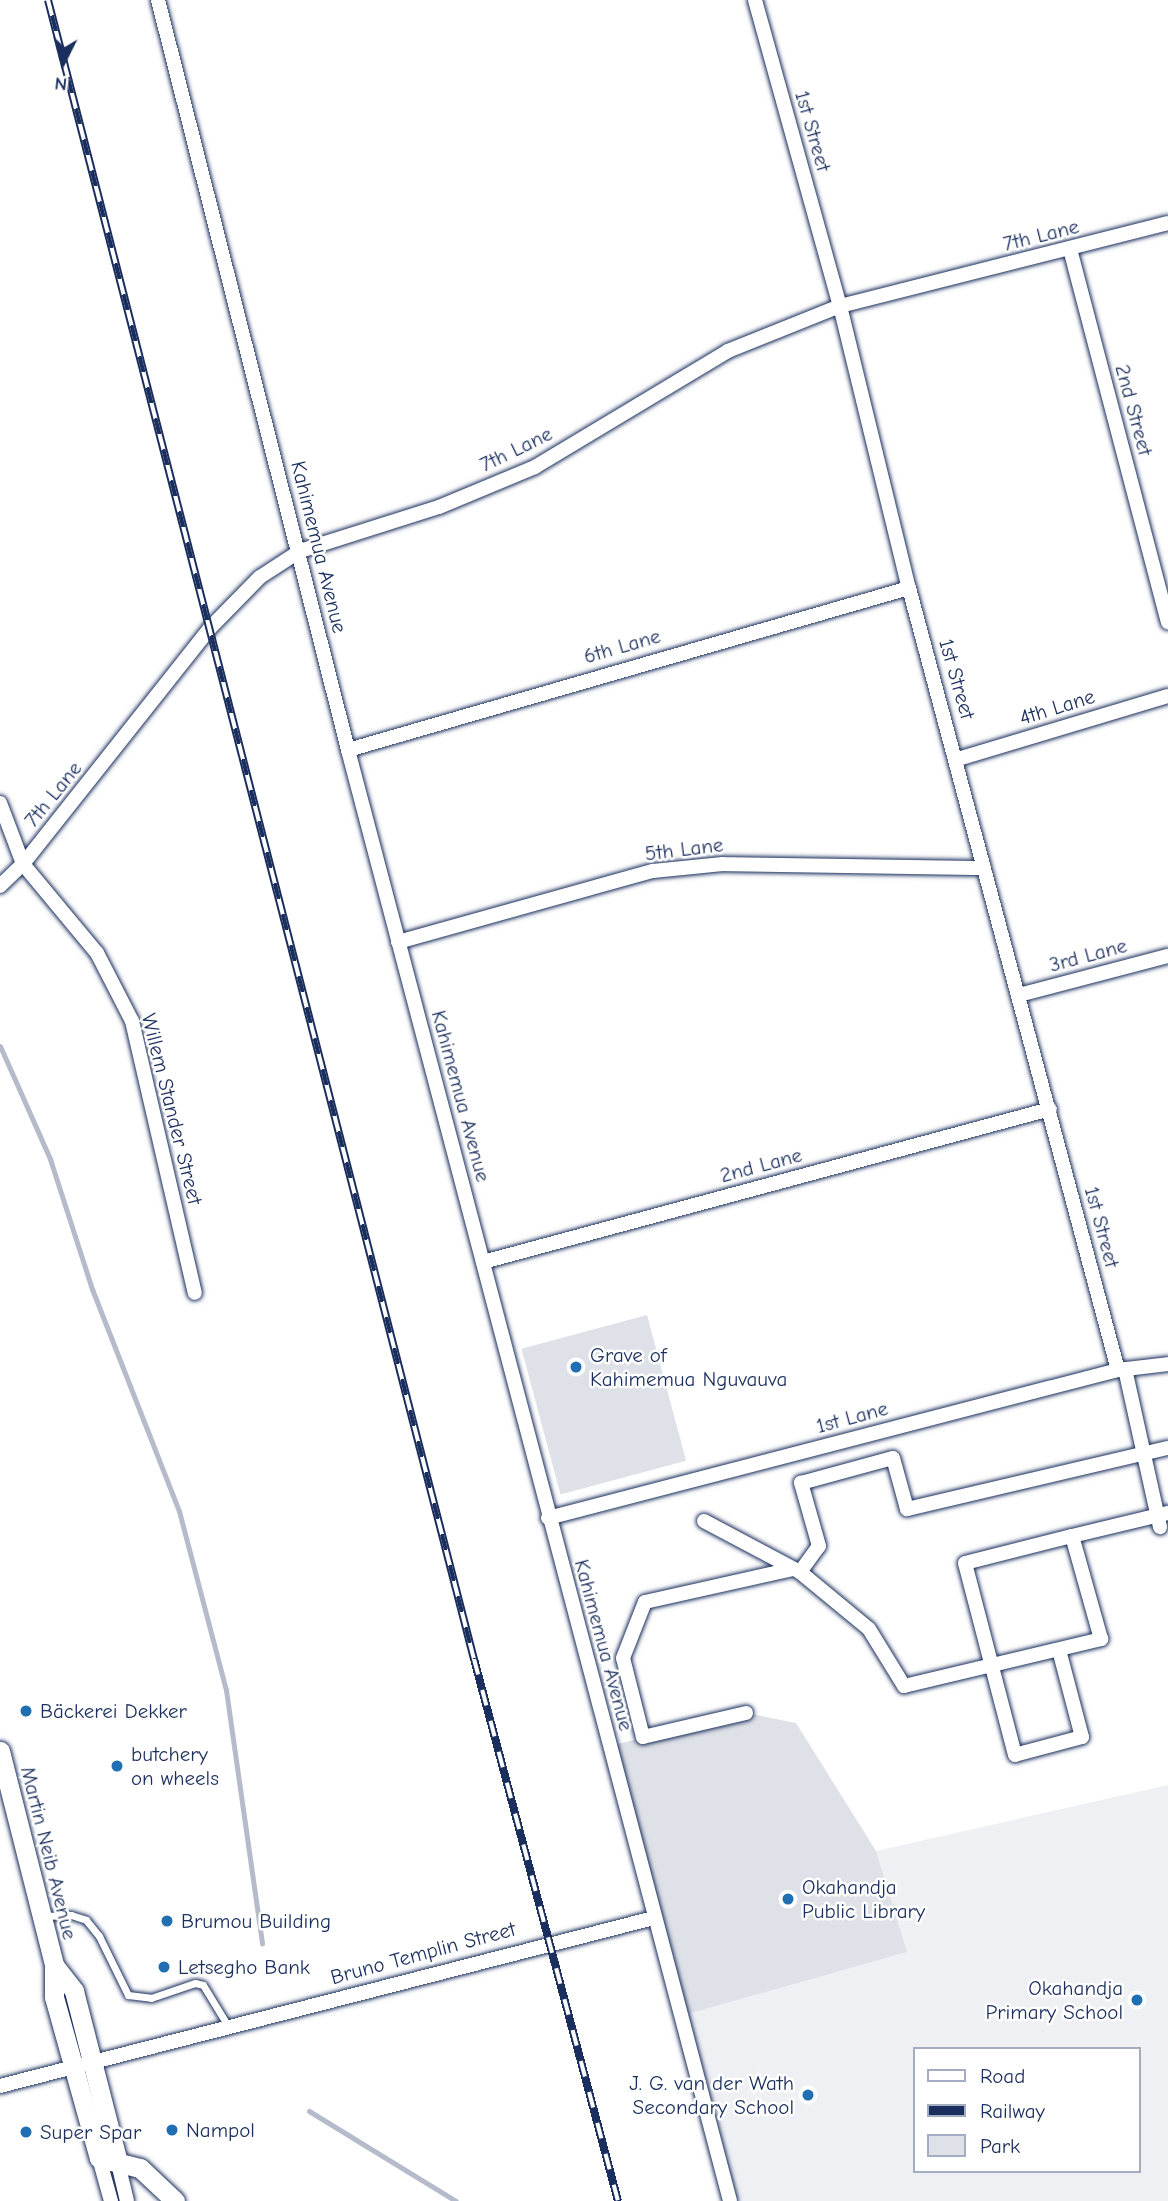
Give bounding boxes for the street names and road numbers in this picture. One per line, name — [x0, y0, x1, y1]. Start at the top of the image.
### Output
street label: 1st Street — [789, 88, 837, 174]
street label: 7th Lane — [1000, 213, 1082, 257]
street label: 2nd Street — [1110, 362, 1158, 458]
street label: 7th Lane — [476, 421, 556, 477]
street label: Kahimemua Avenue — [285, 458, 353, 636]
street label: 6th Lane — [581, 623, 663, 669]
street label: 1st Street — [933, 636, 981, 722]
street label: 4th Lane — [1016, 684, 1098, 730]
street label: 7th Lane — [19, 756, 87, 832]
street label: 5th Lane — [643, 832, 725, 866]
street label: 3rd Lane — [1046, 933, 1130, 977]
street label: Kahimemua Avenue — [426, 1008, 496, 1184]
street label: Willem Stander Street — [136, 1011, 208, 1207]
street label: 2nd Lane — [717, 1142, 805, 1188]
street label: 1st Street — [1079, 1184, 1125, 1270]
street label: 1st Lane — [813, 1395, 891, 1439]
street label: Kahimemua Avenue — [569, 1557, 639, 1733]
street label: Martin Neib Avenue — [15, 1764, 83, 1942]
street label: Bruno Templin Street — [328, 1916, 518, 1990]

